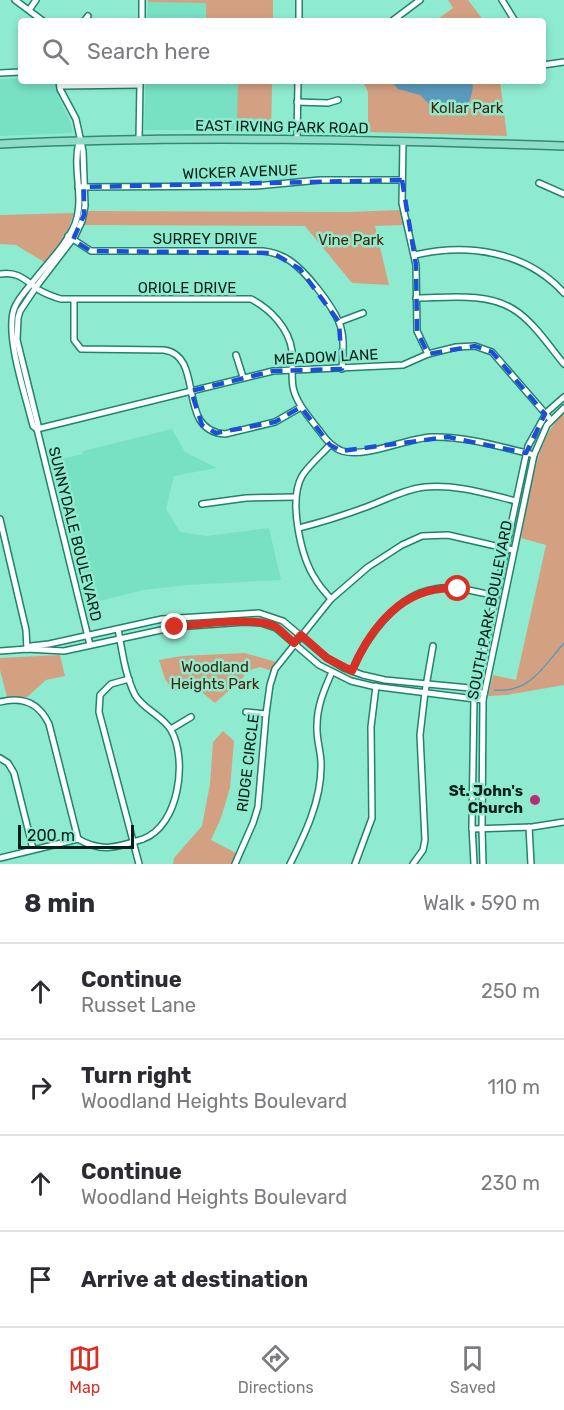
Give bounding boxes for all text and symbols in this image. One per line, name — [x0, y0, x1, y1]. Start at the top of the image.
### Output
search box — [18, 18, 546, 84]
icon: search — [39, 35, 72, 68]
text: Search here — [87, 38, 210, 65]
park label: Kollar Park — [431, 99, 504, 117]
street label: EAST IRVING PARK ROAD — [195, 116, 369, 138]
street label: WICKER AVENUE — [182, 161, 298, 183]
street label: SURREY DRIVE — [153, 230, 257, 248]
park label: Vine Park — [318, 231, 384, 249]
street label: ORIOLE DRIVE — [138, 279, 236, 297]
street label: MEADOW LANE — [273, 345, 379, 369]
street label: SUNNYDALE BOULEVARD — [45, 445, 105, 623]
street label: SOUTH PARK BOULEVARD — [464, 519, 516, 701]
route start — [444, 575, 470, 601]
route end — [161, 613, 187, 639]
park label: Woodland Heights Park — [170, 658, 260, 693]
street label: RIDGE CIRCLE — [233, 713, 263, 813]
place label: St. John's Church — [449, 782, 523, 817]
marker: St. John's Church — [528, 793, 542, 807]
scale bar — [18, 822, 134, 850]
text: 200 m — [27, 826, 75, 845]
text: 8 min — [24, 888, 95, 919]
text: Walk · 590 m — [423, 891, 540, 915]
text: Continue — [81, 966, 182, 993]
icon: ahead — [24, 975, 57, 1008]
text: 250 m — [481, 979, 540, 1003]
text: Russet Lane — [81, 993, 196, 1017]
text: Turn right — [81, 1062, 191, 1089]
icon: right — [24, 1071, 57, 1104]
text: 110 m — [488, 1075, 540, 1099]
text: Woodland Heights Boulevard — [81, 1089, 347, 1113]
text: Continue — [81, 1158, 182, 1185]
icon: ahead — [24, 1167, 57, 1200]
text: 230 m — [481, 1171, 540, 1195]
text: Woodland Heights Boulevard — [81, 1185, 347, 1209]
icon: arrive — [24, 1263, 57, 1296]
text: Arrive at destination — [81, 1266, 308, 1293]
tab: Map — [68, 1342, 101, 1397]
tab: Directions — [238, 1342, 314, 1397]
tab: Saved — [450, 1342, 496, 1397]

